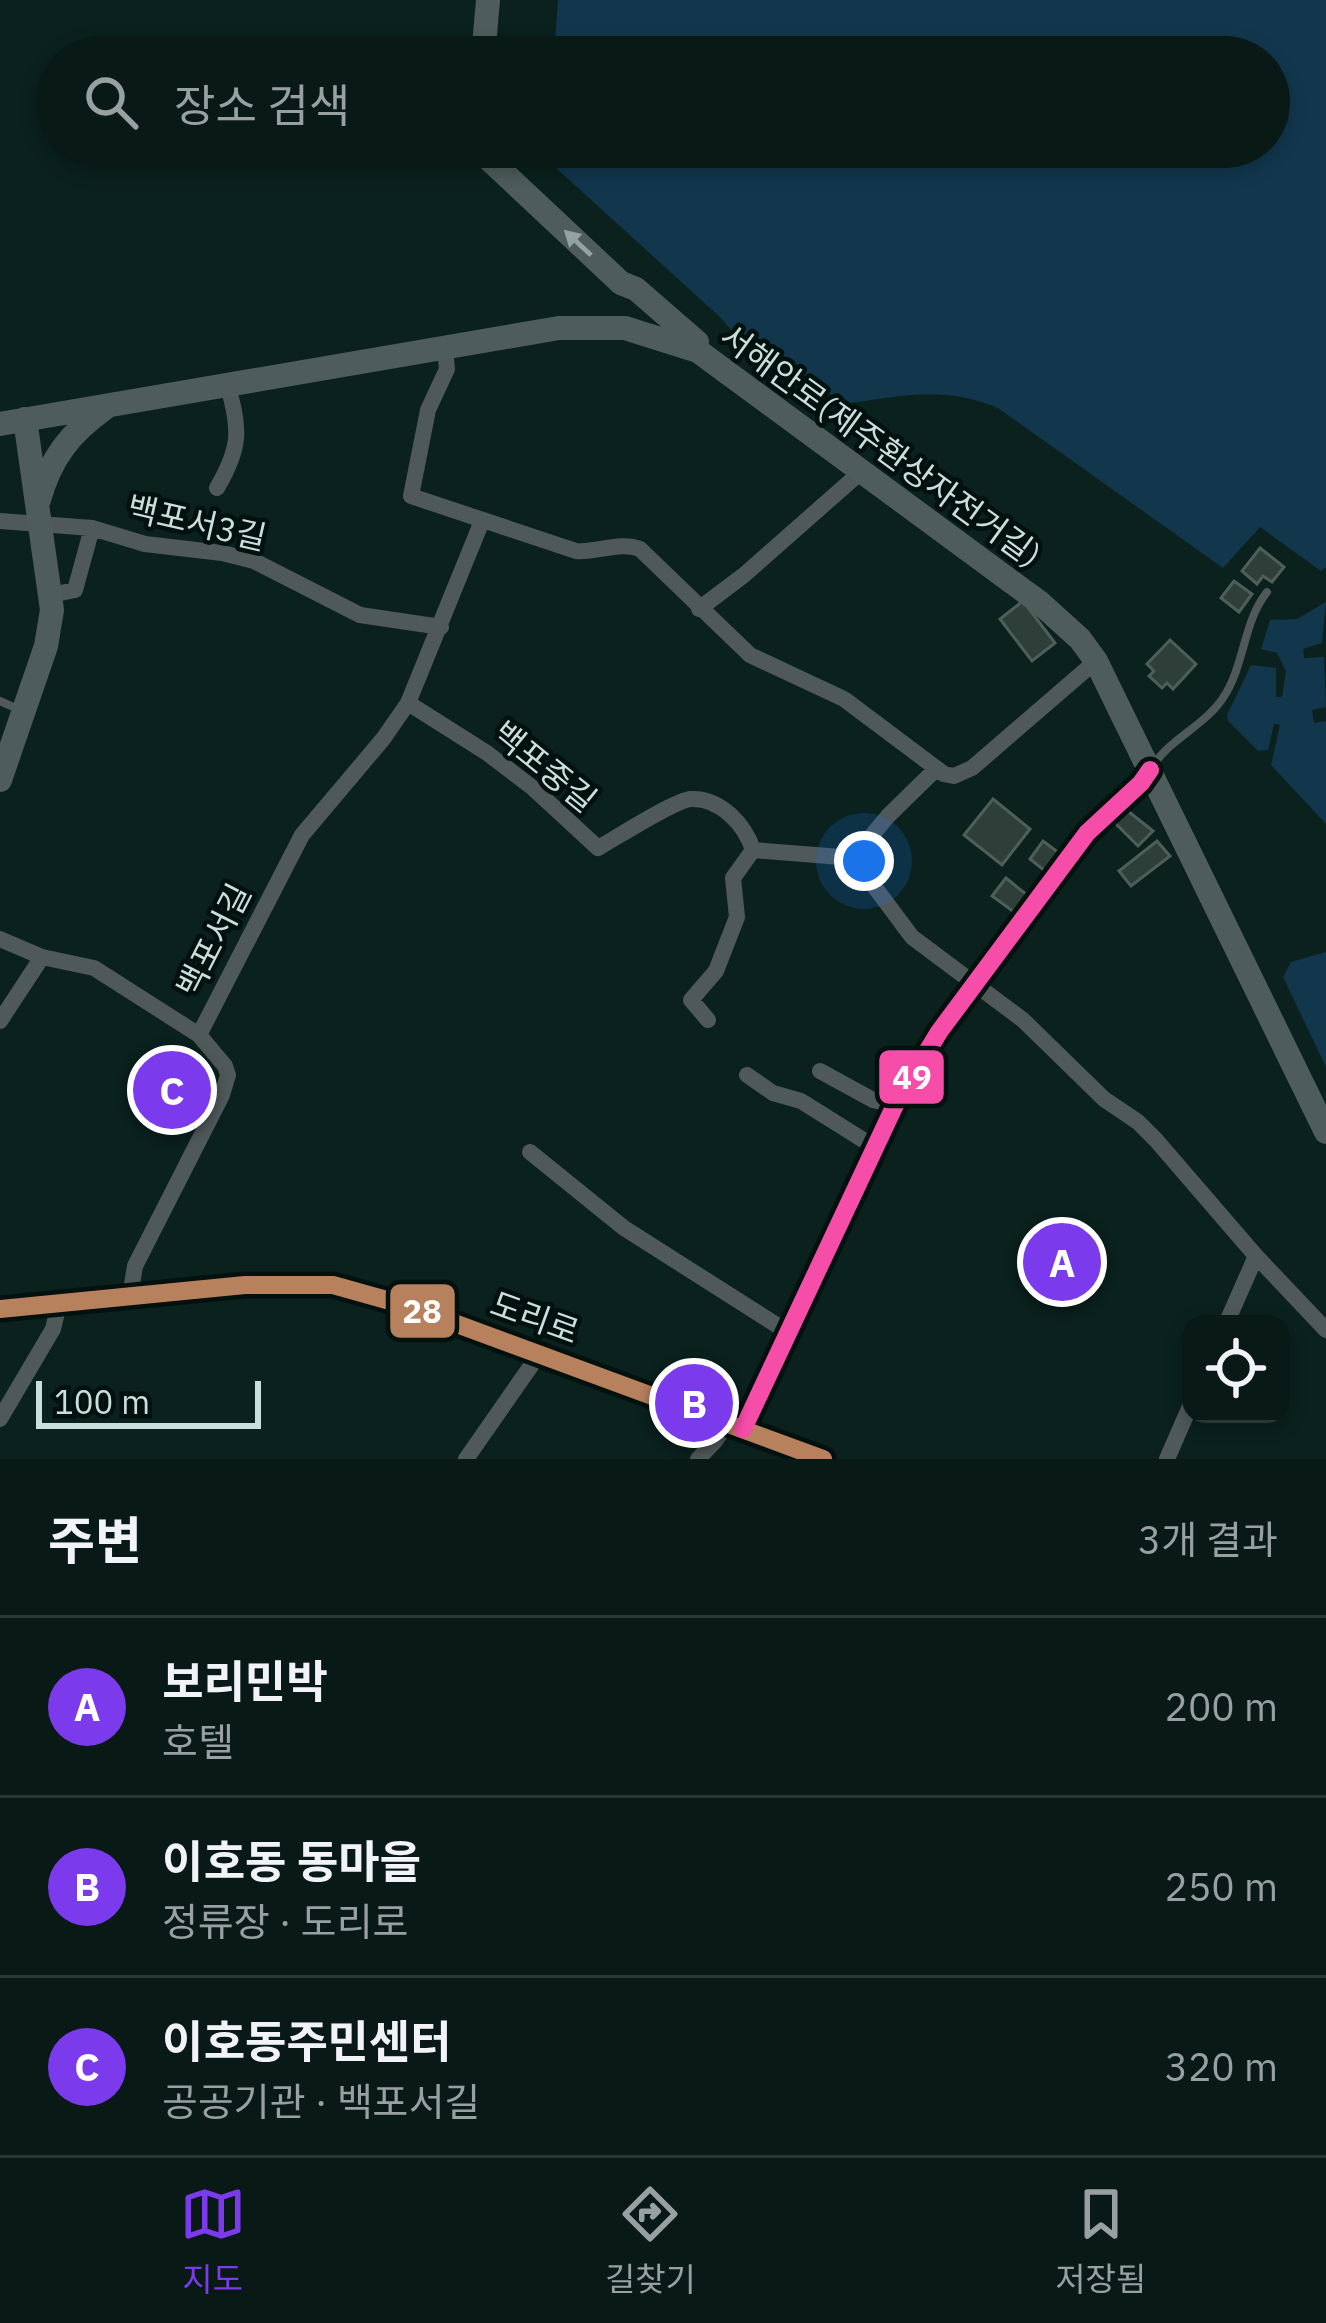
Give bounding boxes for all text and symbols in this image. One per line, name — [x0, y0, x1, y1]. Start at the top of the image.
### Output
search box — [36, 36, 1290, 168]
icon: search — [78, 69, 144, 135]
text: 장소 검색 — [174, 76, 350, 134]
one-way arrow — [563, 230, 592, 257]
street label: 서해안로(제주환상자전거길) — [712, 314, 1050, 576]
street label: 백포서3길 — [123, 485, 271, 559]
street label: 백포중길 — [484, 711, 606, 821]
your location — [834, 831, 894, 891]
street label: 백포서길 — [166, 876, 260, 1004]
pin: C — [133, 1045, 211, 1135]
line badge: 49 — [877, 1048, 946, 1106]
text: 49 — [892, 1055, 932, 1098]
pin: A — [1023, 1217, 1101, 1307]
street label: 도리로 — [485, 1281, 585, 1353]
line badge: 28 — [388, 1282, 457, 1340]
text: 28 — [402, 1289, 442, 1332]
map controls — [1182, 1315, 1290, 1423]
button: locate — [1182, 1315, 1290, 1423]
pin: B — [655, 1358, 733, 1448]
scale bar — [36, 1375, 261, 1428]
text: 100 m — [54, 1380, 150, 1423]
text: 주변 — [48, 1507, 142, 1573]
text: 3개 결과 — [1138, 1514, 1278, 1565]
text: 보리민박 — [162, 1652, 328, 1710]
text: A — [74, 1681, 100, 1732]
text: 200 m — [1165, 1681, 1278, 1732]
text: 호텔 — [162, 1716, 234, 1767]
text: 이호동 동마을 — [162, 1832, 421, 1890]
text: B — [74, 1861, 100, 1912]
text: 250 m — [1165, 1861, 1278, 1912]
text: 정류장 · 도리로 — [162, 1896, 408, 1947]
text: 이호동주민센터 — [162, 2012, 452, 2070]
text: C — [74, 2041, 100, 2092]
text: 320 m — [1165, 2041, 1278, 2092]
text: 공공기관 · 백포서길 — [162, 2076, 480, 2127]
tab: 지도 — [180, 2181, 246, 2301]
tab: 길찾기 — [605, 2181, 696, 2301]
tab: 저장됨 — [1055, 2181, 1146, 2301]

